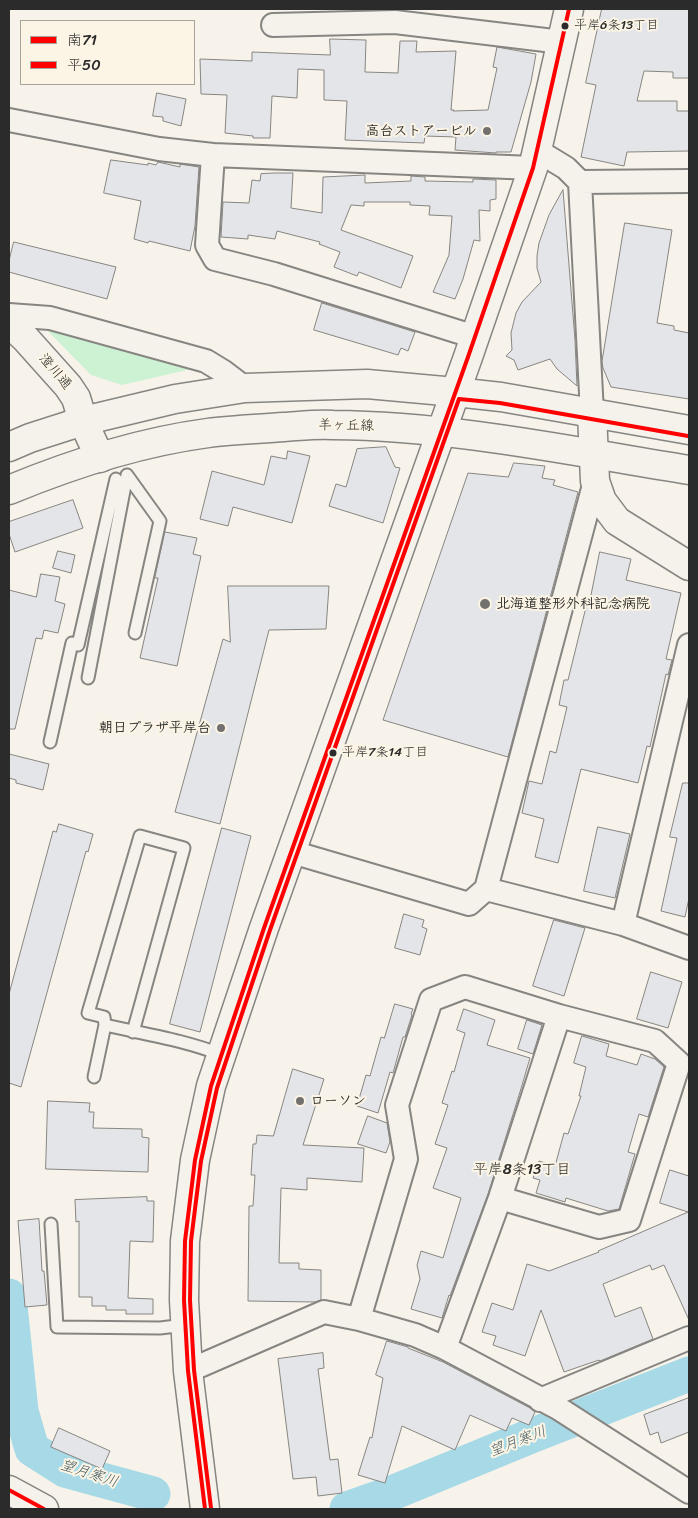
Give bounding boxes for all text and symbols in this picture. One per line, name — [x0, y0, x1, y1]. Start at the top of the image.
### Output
place label: 平岸6条13丁目 — [574, 18, 659, 34]
legend — [20, 20, 195, 85]
marker: 平岸6条13丁目 — [560, 21, 570, 31]
text: 南71 — [67, 27, 97, 53]
text: 平50 — [67, 52, 101, 78]
place label: 高台ストアービル — [366, 123, 477, 139]
marker: 高台ストアービル — [481, 125, 493, 137]
street label: 澄川通 — [35, 351, 75, 393]
street label: 羊ヶ丘線 — [318, 417, 374, 435]
place label: 北海道整形外科記念病院 — [496, 596, 650, 612]
marker: 北海道整形外科記念病院 — [478, 597, 492, 611]
place label: 朝日プラザ平岸台 — [99, 720, 211, 736]
marker: 朝日プラザ平岸台 — [215, 722, 227, 734]
place label: 平岸7条14丁目 — [342, 745, 428, 761]
marker: 平岸7条14丁目 — [328, 748, 338, 758]
place label: ローソン — [310, 1093, 366, 1109]
marker: ローソン — [294, 1095, 306, 1107]
district label: 平岸8条13丁目 — [473, 1161, 571, 1179]
water label: 望月寒川 — [487, 1423, 549, 1461]
water label: 望月寒川 — [58, 1456, 120, 1492]

